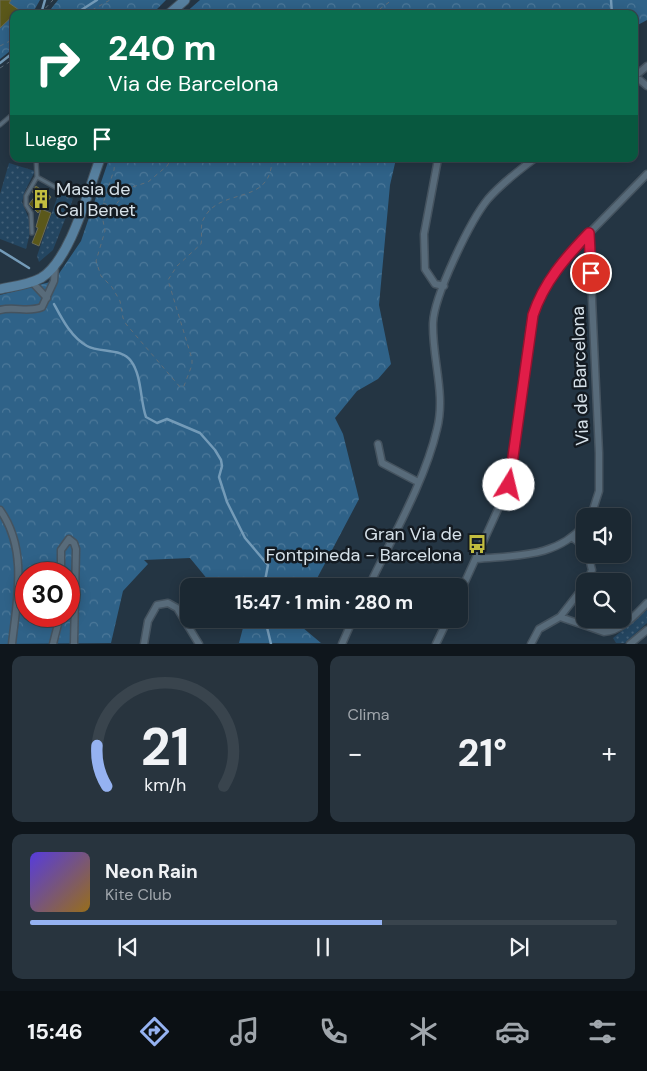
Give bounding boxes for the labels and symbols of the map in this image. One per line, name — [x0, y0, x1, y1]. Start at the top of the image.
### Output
place label: Masia de Cal Benet — [56, 177, 136, 222]
building icon: Masia de Cal Benet — [30, 188, 52, 210]
pin — [570, 252, 612, 294]
street label: Via de Barcelona — [566, 306, 594, 446]
position arrow — [482, 458, 534, 510]
place label: Gran Via de Fontpineda - Barcelona — [266, 522, 462, 567]
bus stop icon: Gran Via de Fontpineda - Barcelona — [466, 533, 488, 555]
speed limit sign: 30 — [15, 562, 80, 627]

